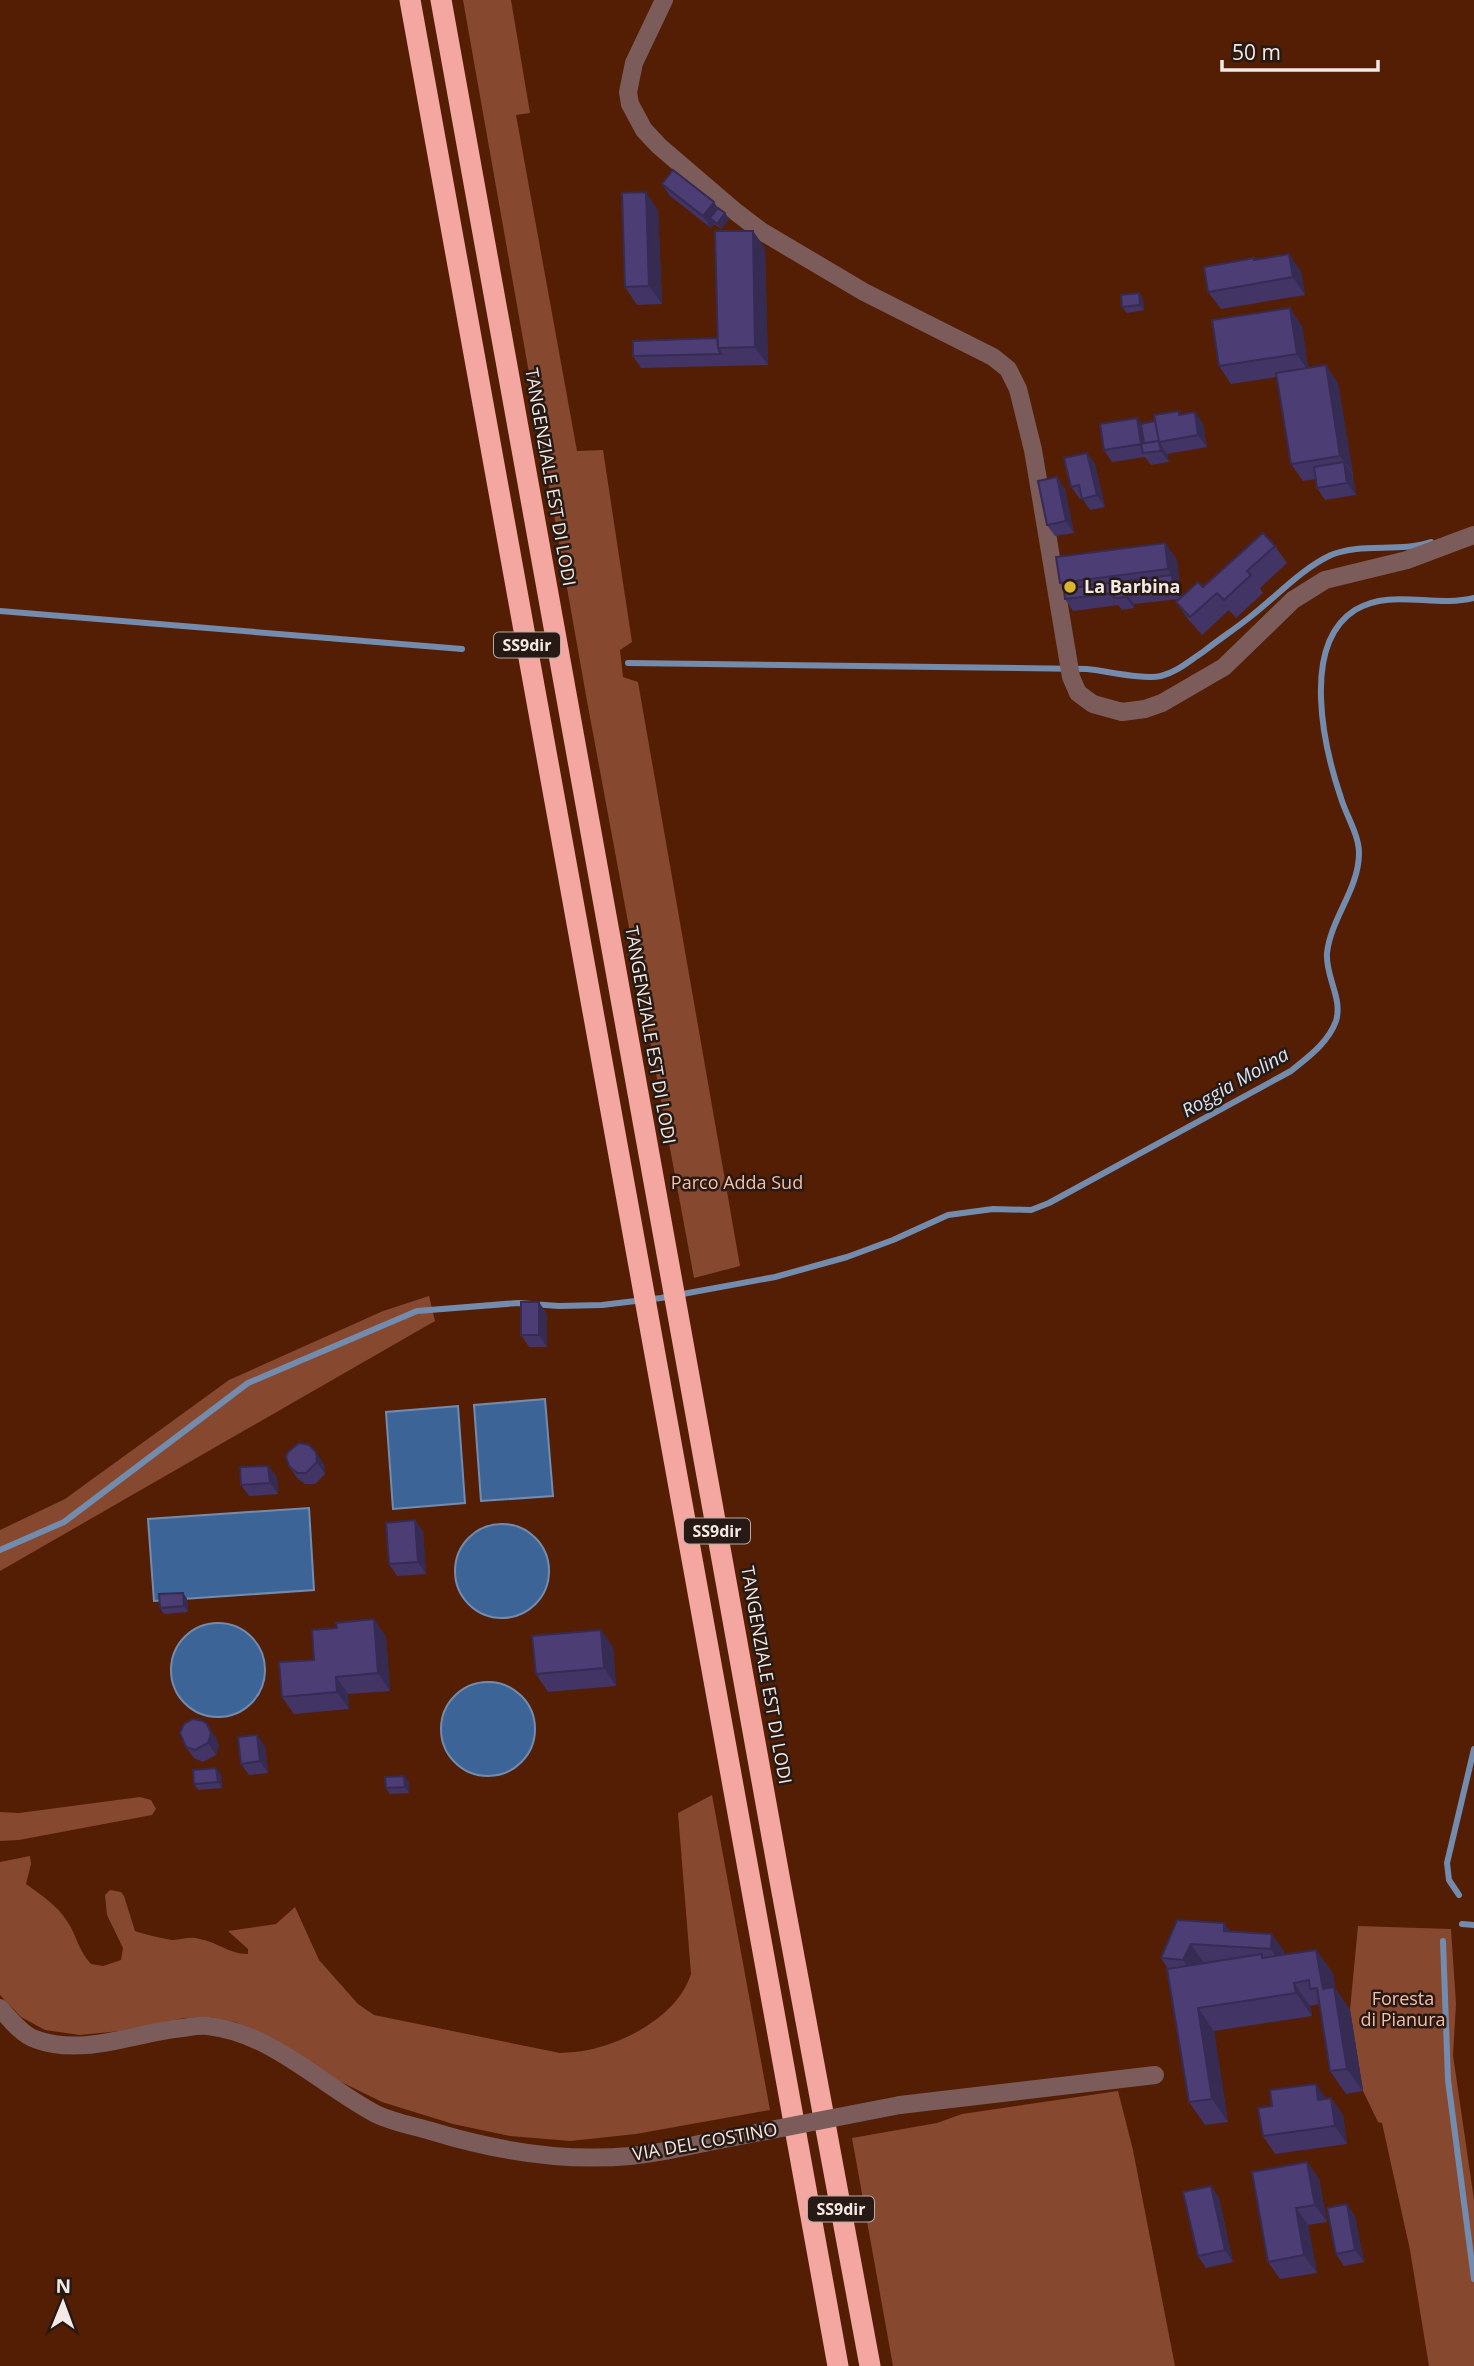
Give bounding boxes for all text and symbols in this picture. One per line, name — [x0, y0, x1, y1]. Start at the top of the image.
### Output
scale bar — [1222, 28, 1378, 72]
text: 50 m — [1232, 38, 1281, 66]
street label: TANGENZIALE EST DI LODI — [520, 366, 582, 588]
place label: La Barbina — [1084, 574, 1180, 598]
marker: La Barbina — [1062, 579, 1078, 595]
road number: SS9dir — [494, 632, 560, 658]
street label: TANGENZIALE EST DI LODI — [620, 924, 682, 1146]
water label: Roggia Molina — [1177, 1041, 1294, 1123]
park label: Parco Adda Sud — [671, 1170, 803, 1194]
road number: SS9dir — [684, 1518, 750, 1544]
street label: TANGENZIALE EST DI LODI — [736, 1564, 798, 1786]
park label: Foresta di Pianura — [1360, 1986, 1446, 2031]
street label: VIA DEL COSTINO — [631, 2116, 779, 2166]
road number: SS9dir — [808, 2196, 874, 2222]
north arrow — [28, 2268, 98, 2338]
text: N — [55, 2273, 71, 2299]

